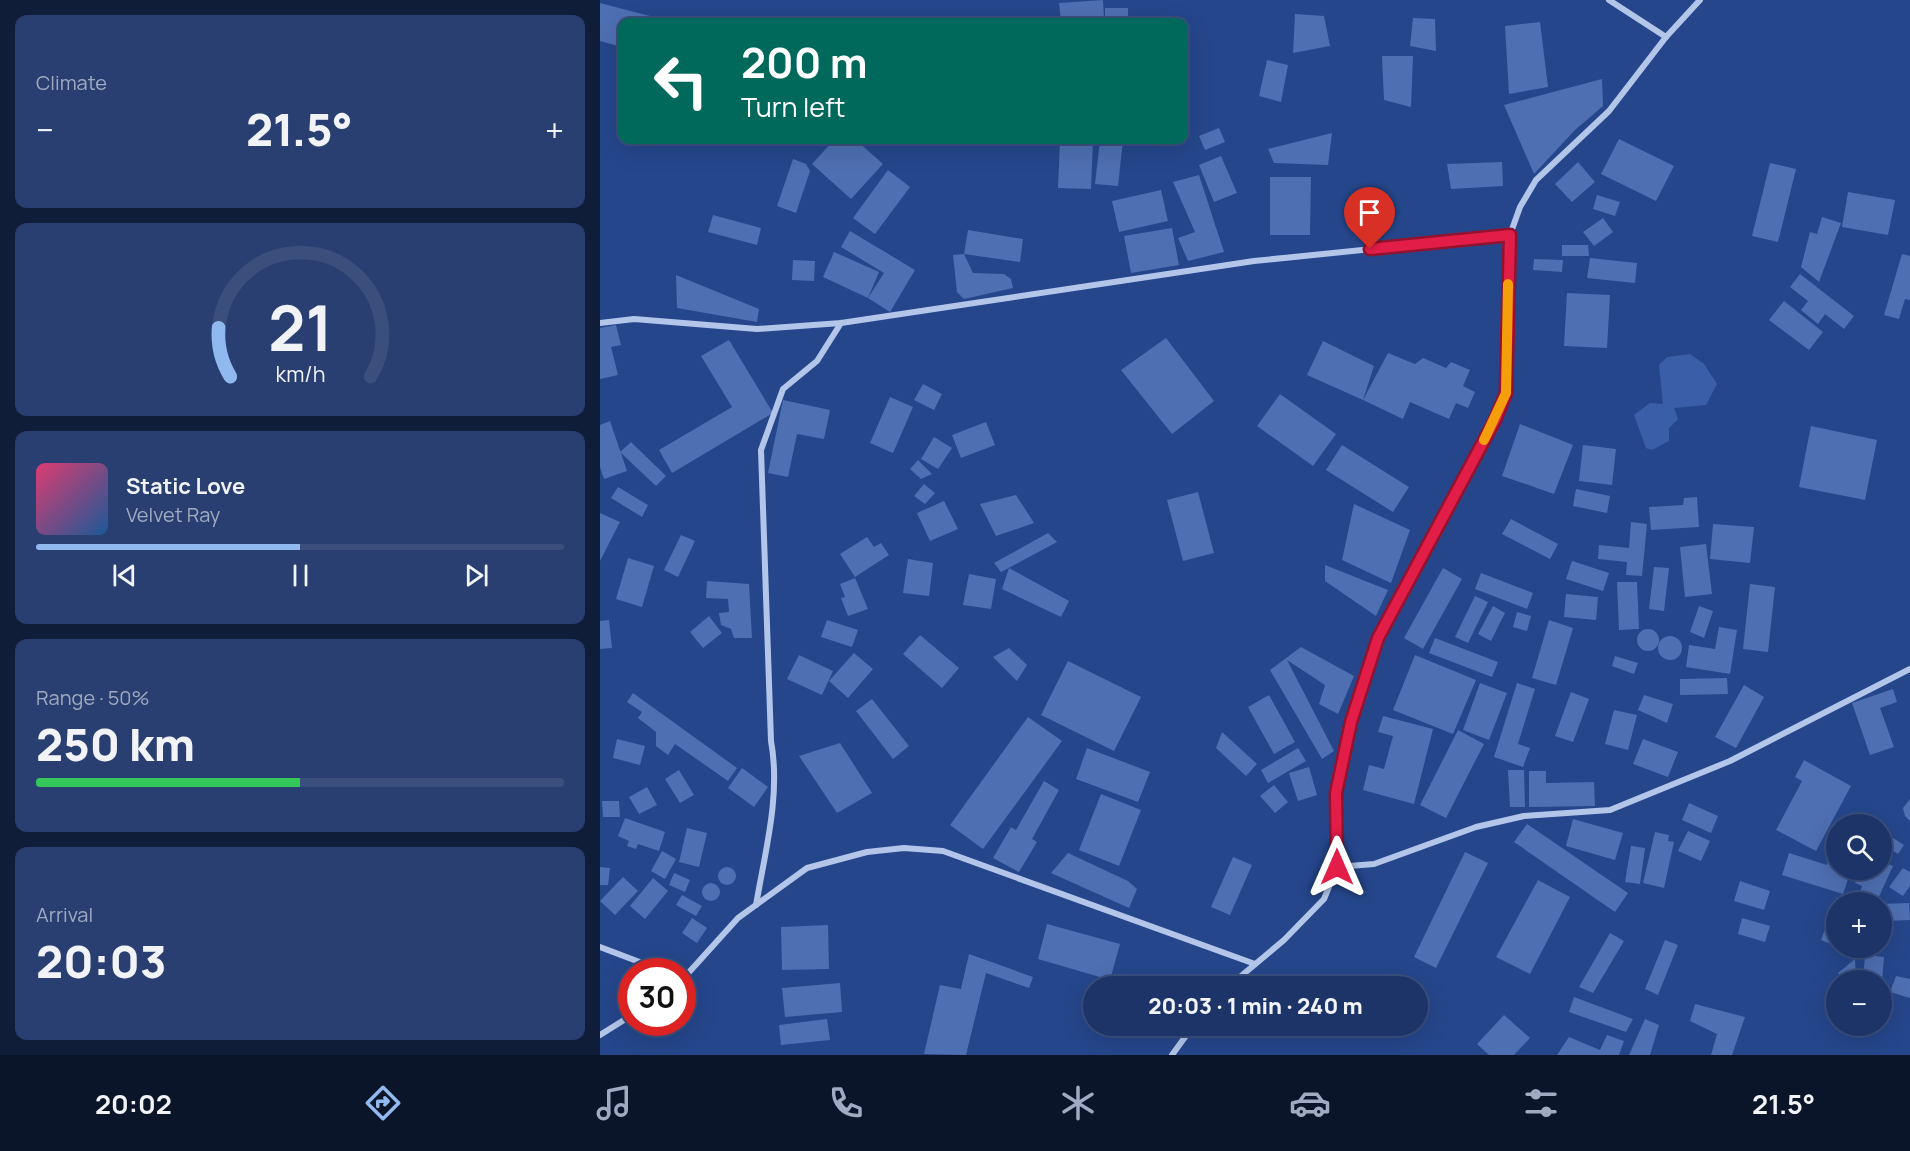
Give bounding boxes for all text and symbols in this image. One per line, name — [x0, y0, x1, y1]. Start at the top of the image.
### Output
text: 200 m — [741, 33, 867, 91]
icon: left — [642, 42, 720, 120]
text: Climate — [36, 69, 107, 96]
text: Turn left — [741, 88, 845, 125]
text: 21.5° — [246, 98, 353, 160]
text: − — [36, 107, 54, 152]
text: + — [545, 107, 564, 152]
pin — [1344, 187, 1395, 249]
icon: arrive — [1353, 196, 1386, 229]
text: 21 — [268, 284, 332, 370]
text: km/h — [275, 359, 325, 388]
text: Static Love — [126, 471, 245, 501]
text: Velvet Ray — [126, 501, 220, 528]
icon: previous — [108, 559, 141, 592]
icon: pause — [284, 559, 317, 592]
icon: next — [460, 559, 493, 592]
text: Range · 50% — [36, 684, 149, 711]
text: 250 km — [36, 713, 195, 775]
map controls — [1826, 814, 1892, 1036]
button: search — [1826, 814, 1892, 880]
position arrow — [1305, 835, 1369, 899]
button: + — [1826, 892, 1892, 958]
text: Arrival — [36, 901, 93, 928]
text: 20:03 — [36, 930, 167, 992]
speed limit sign: 30 — [618, 958, 696, 1036]
button: − — [1826, 970, 1892, 1036]
text: 20:03 · 1 min · 240 m — [1148, 991, 1363, 1021]
icon: directions — [362, 1082, 404, 1124]
icon: music — [593, 1082, 635, 1124]
icon: phone — [825, 1082, 867, 1124]
icon: climate — [1057, 1082, 1099, 1124]
icon: car — [1289, 1082, 1331, 1124]
icon: filters — [1520, 1082, 1562, 1124]
text: 20:02 — [95, 1085, 172, 1122]
text: 21.5° — [1752, 1085, 1815, 1122]

